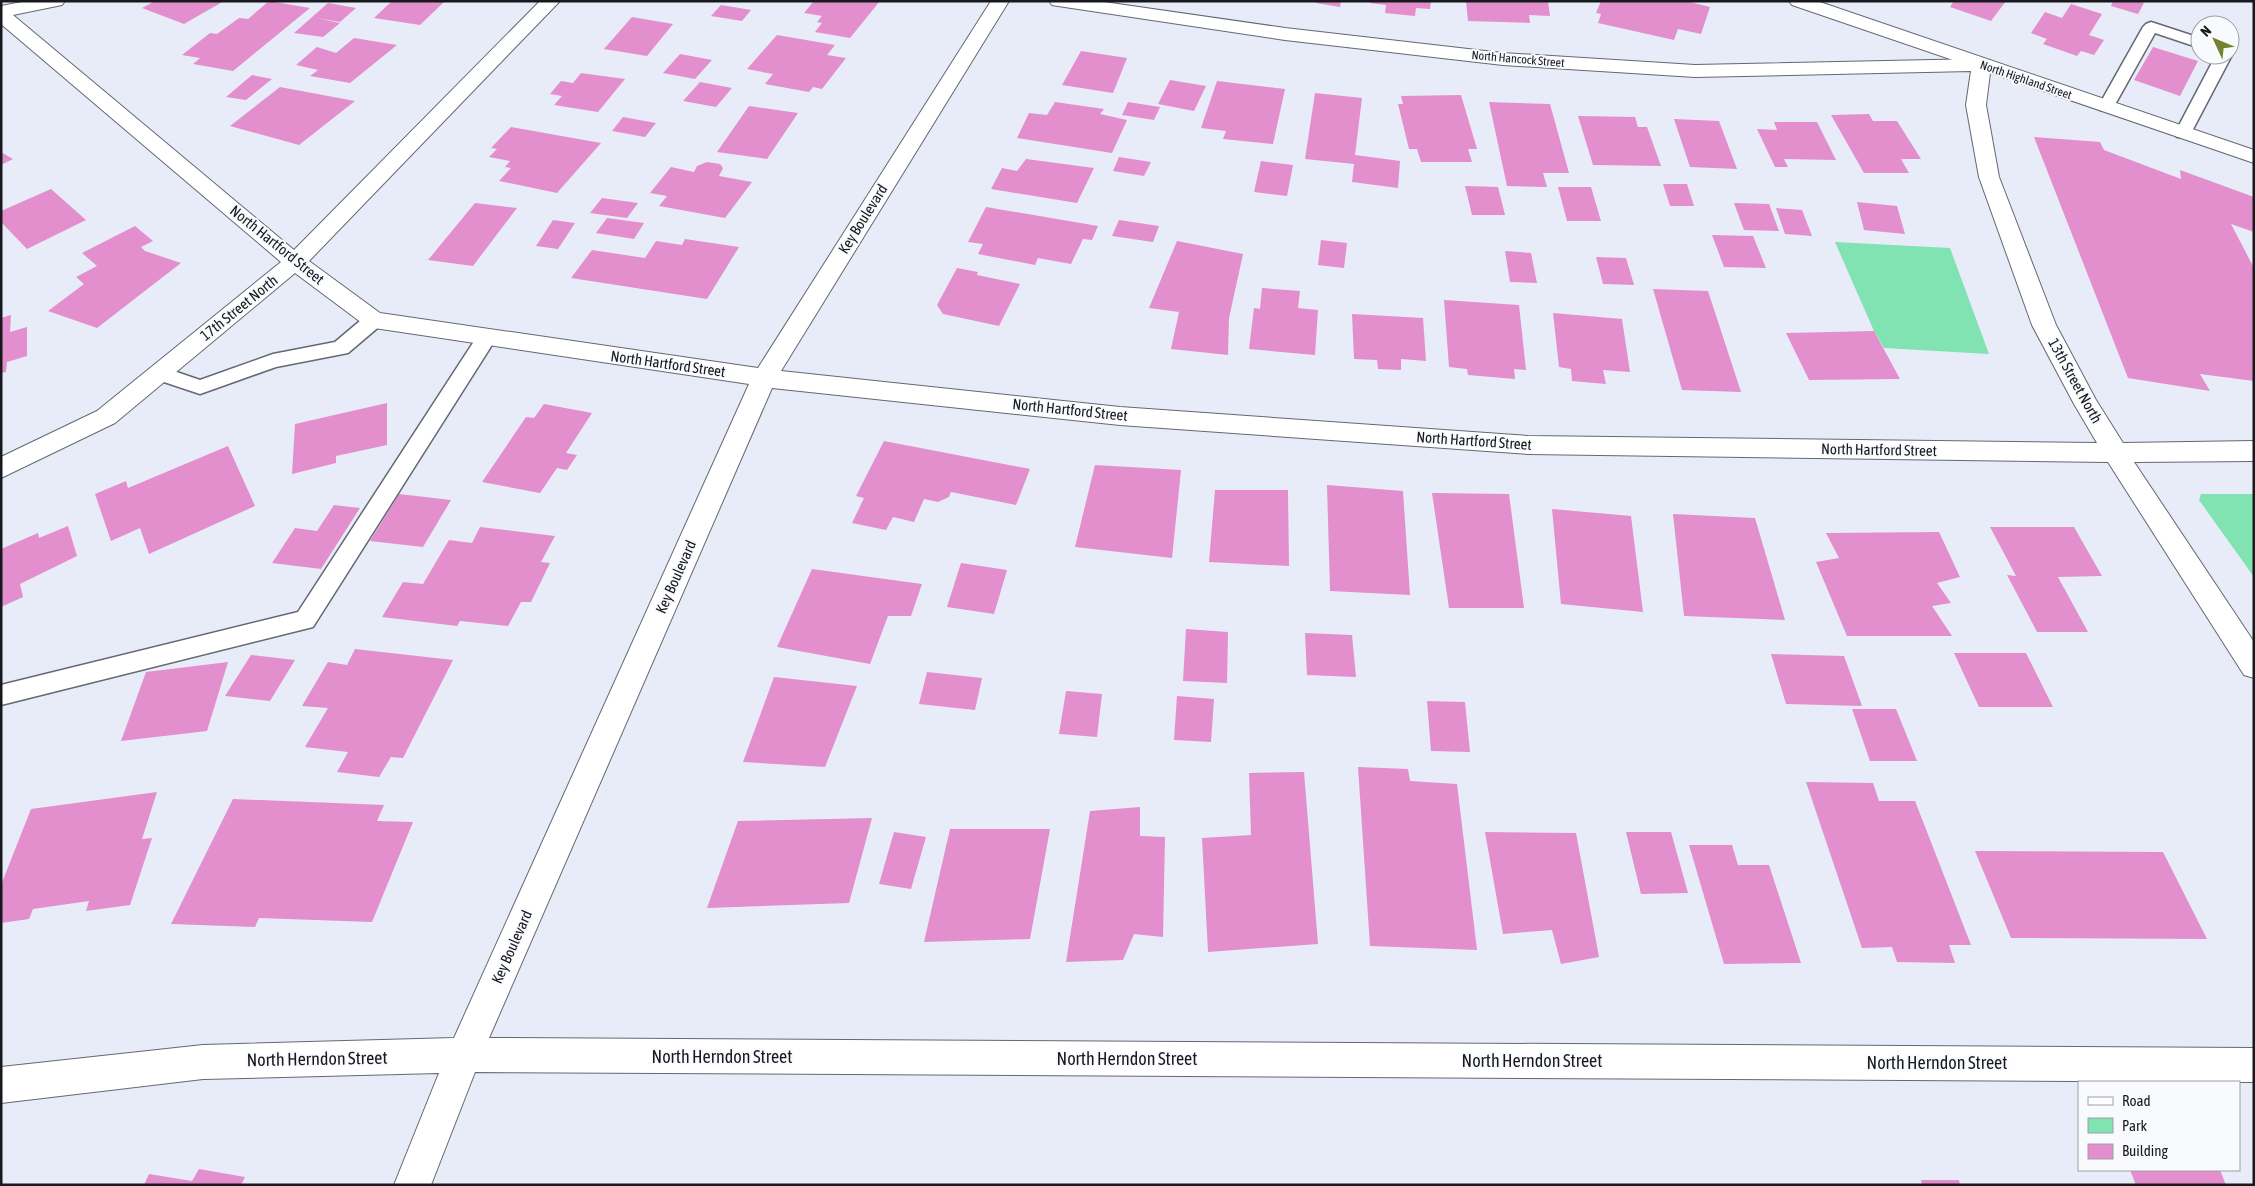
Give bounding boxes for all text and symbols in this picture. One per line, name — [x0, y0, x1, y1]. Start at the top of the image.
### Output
north arrow — [2190, 15, 2240, 65]
text: N — [2197, 22, 2214, 39]
street label: North Hancock Street — [1471, 48, 1566, 70]
street label: North Highland Street — [1978, 58, 2074, 102]
street label: Key Boulevard — [835, 181, 891, 256]
street label: North Hartford Street — [227, 202, 328, 288]
street label: 17th Street North — [197, 271, 281, 344]
street label: 13th Street North — [2045, 335, 2106, 426]
street label: North Hartford Street — [610, 347, 727, 380]
street label: North Hartford Street — [1012, 395, 1129, 424]
street label: North Hartford Street — [1416, 428, 1532, 453]
street label: North Hartford Street — [1821, 440, 1937, 459]
street label: Key Boulevard — [652, 538, 699, 616]
street label: Key Boulevard — [488, 908, 535, 986]
street label: North Herndon Street — [652, 1046, 792, 1067]
street label: North Herndon Street — [246, 1047, 388, 1070]
street label: North Herndon Street — [1057, 1048, 1197, 1069]
street label: North Herndon Street — [1462, 1050, 1602, 1071]
street label: North Herndon Street — [1867, 1052, 2007, 1073]
legend — [2078, 1081, 2240, 1171]
text: Road — [2122, 1092, 2151, 1109]
text: Park — [2122, 1117, 2147, 1134]
text: Building — [2122, 1142, 2168, 1159]

